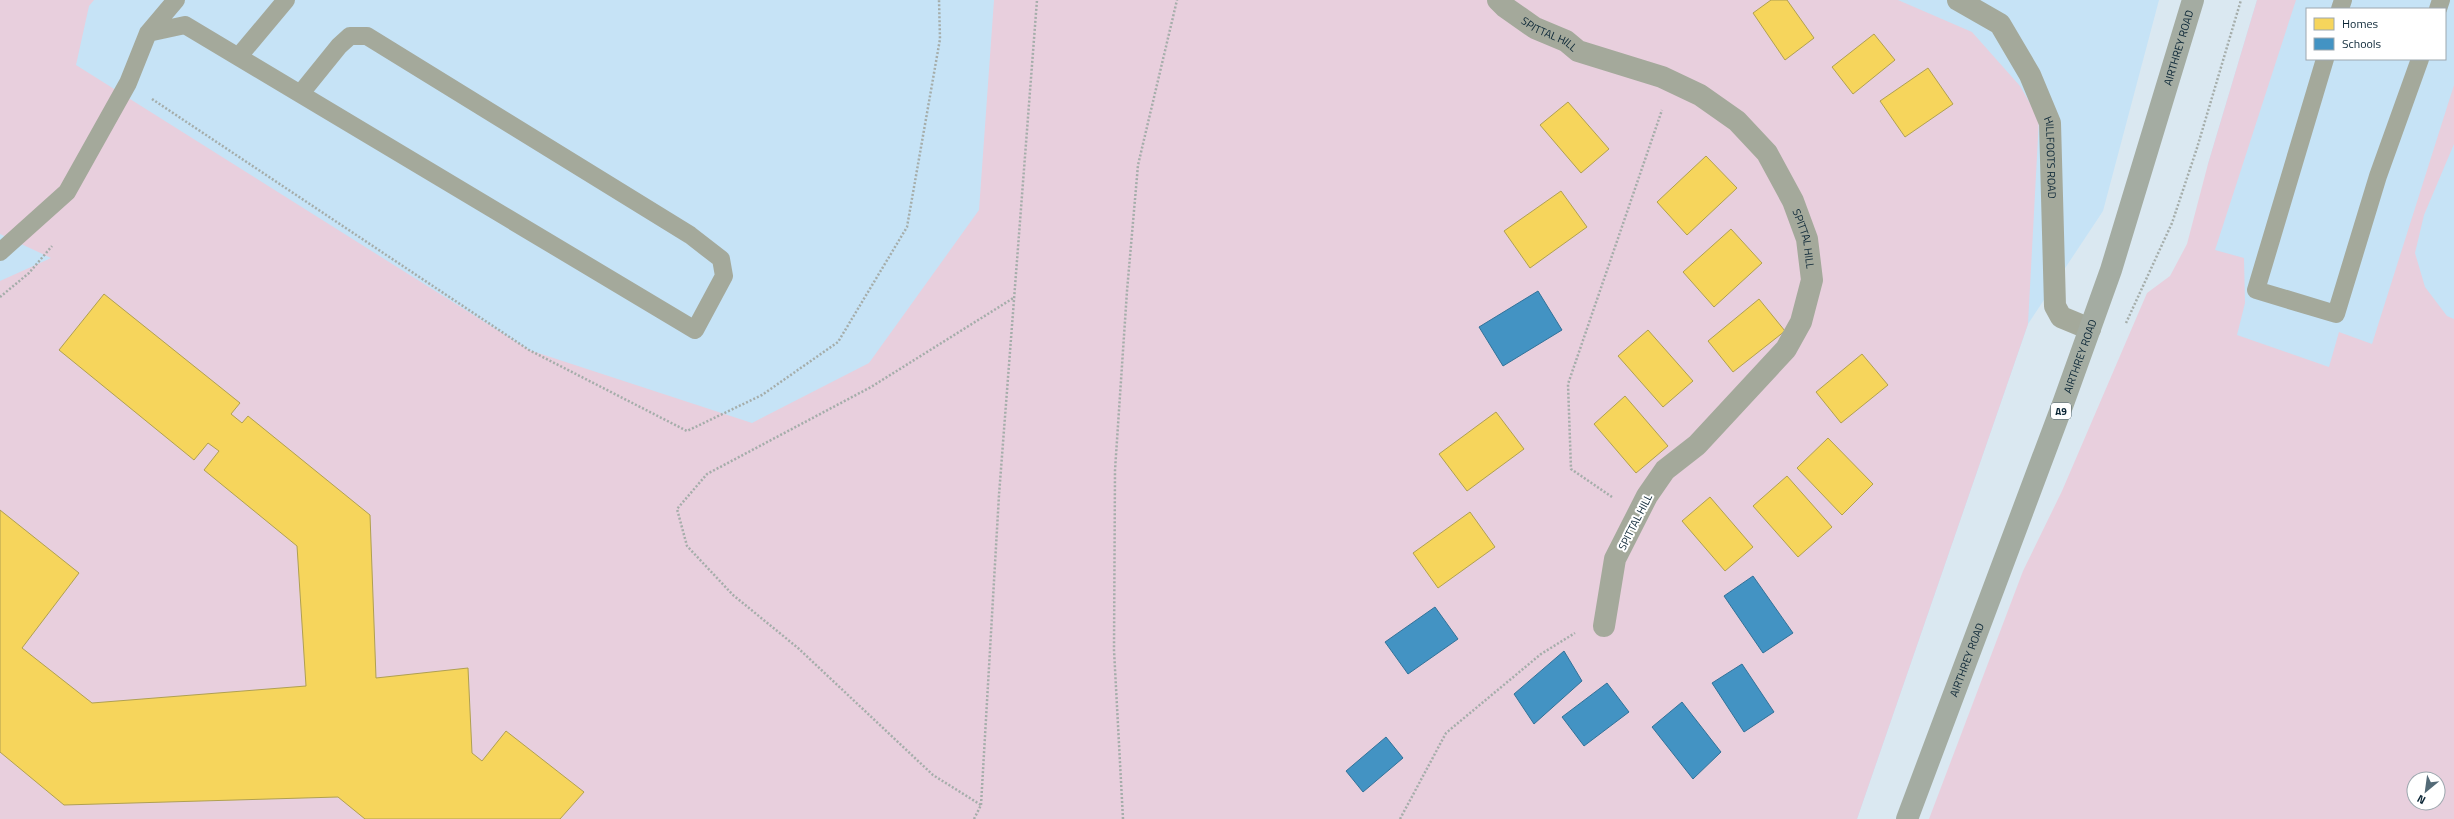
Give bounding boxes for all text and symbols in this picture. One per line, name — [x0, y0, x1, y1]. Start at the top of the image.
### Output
street label: AIRTHREY ROAD — [2160, 8, 2197, 87]
legend — [2306, 8, 2446, 60]
street label: SPITTAL HILL — [1518, 13, 1581, 56]
text: Homes — [2342, 14, 2378, 33]
text: Schools — [2342, 34, 2382, 53]
street label: HILLFOOTS ROAD — [2040, 114, 2060, 199]
street label: SPITTAL HILL — [1789, 207, 1819, 270]
street label: AIRTHREY ROAD — [2059, 317, 2101, 396]
road number: A9 — [2051, 403, 2071, 419]
street label: SPITTAL HILL — [1614, 490, 1656, 553]
street label: AIRTHREY ROAD — [1946, 621, 1988, 699]
north arrow — [2406, 771, 2446, 811]
text: N — [2414, 791, 2428, 809]

